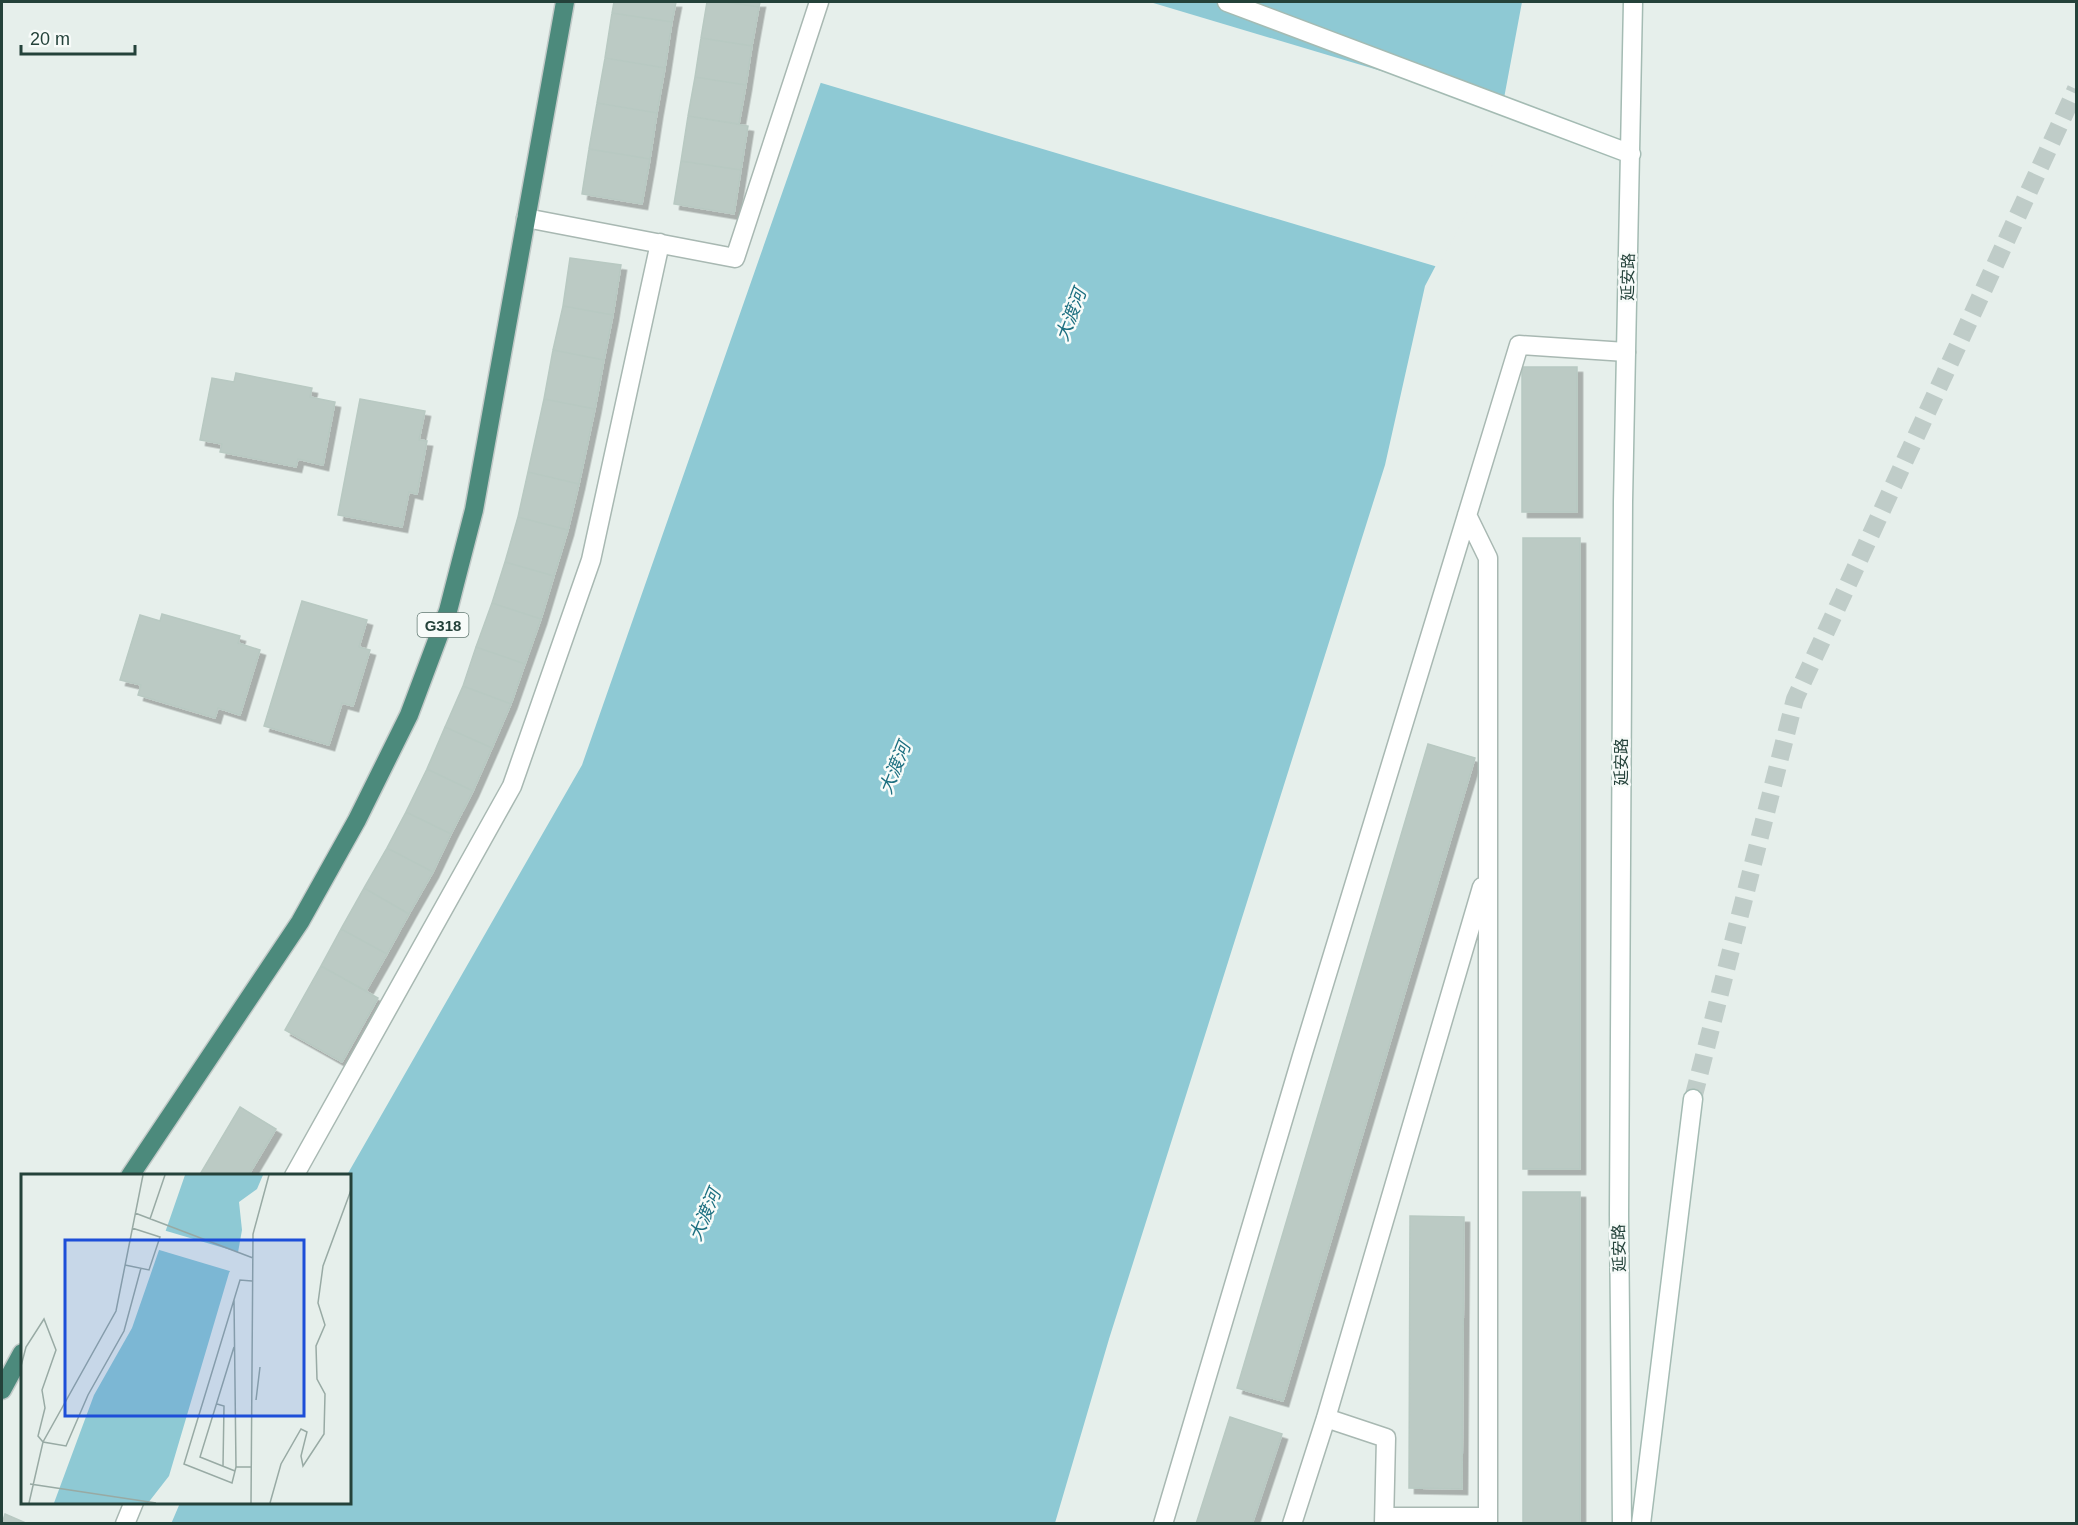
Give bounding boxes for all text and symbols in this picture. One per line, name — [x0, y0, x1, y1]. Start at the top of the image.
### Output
scale bar — [21, 18, 135, 56]
text: 20 m — [30, 29, 70, 49]
street label: 延安路 — [1619, 253, 1637, 301]
water label: 大渡河 — [1052, 283, 1091, 344]
road number: G318 — [418, 613, 468, 637]
water label: 大渡河 — [876, 736, 916, 797]
street label: 延安路 — [1613, 738, 1630, 786]
inset map — [21, 1174, 351, 1504]
water label: 大渡河 — [685, 1183, 726, 1244]
street label: 延安路 — [1610, 1224, 1628, 1272]

